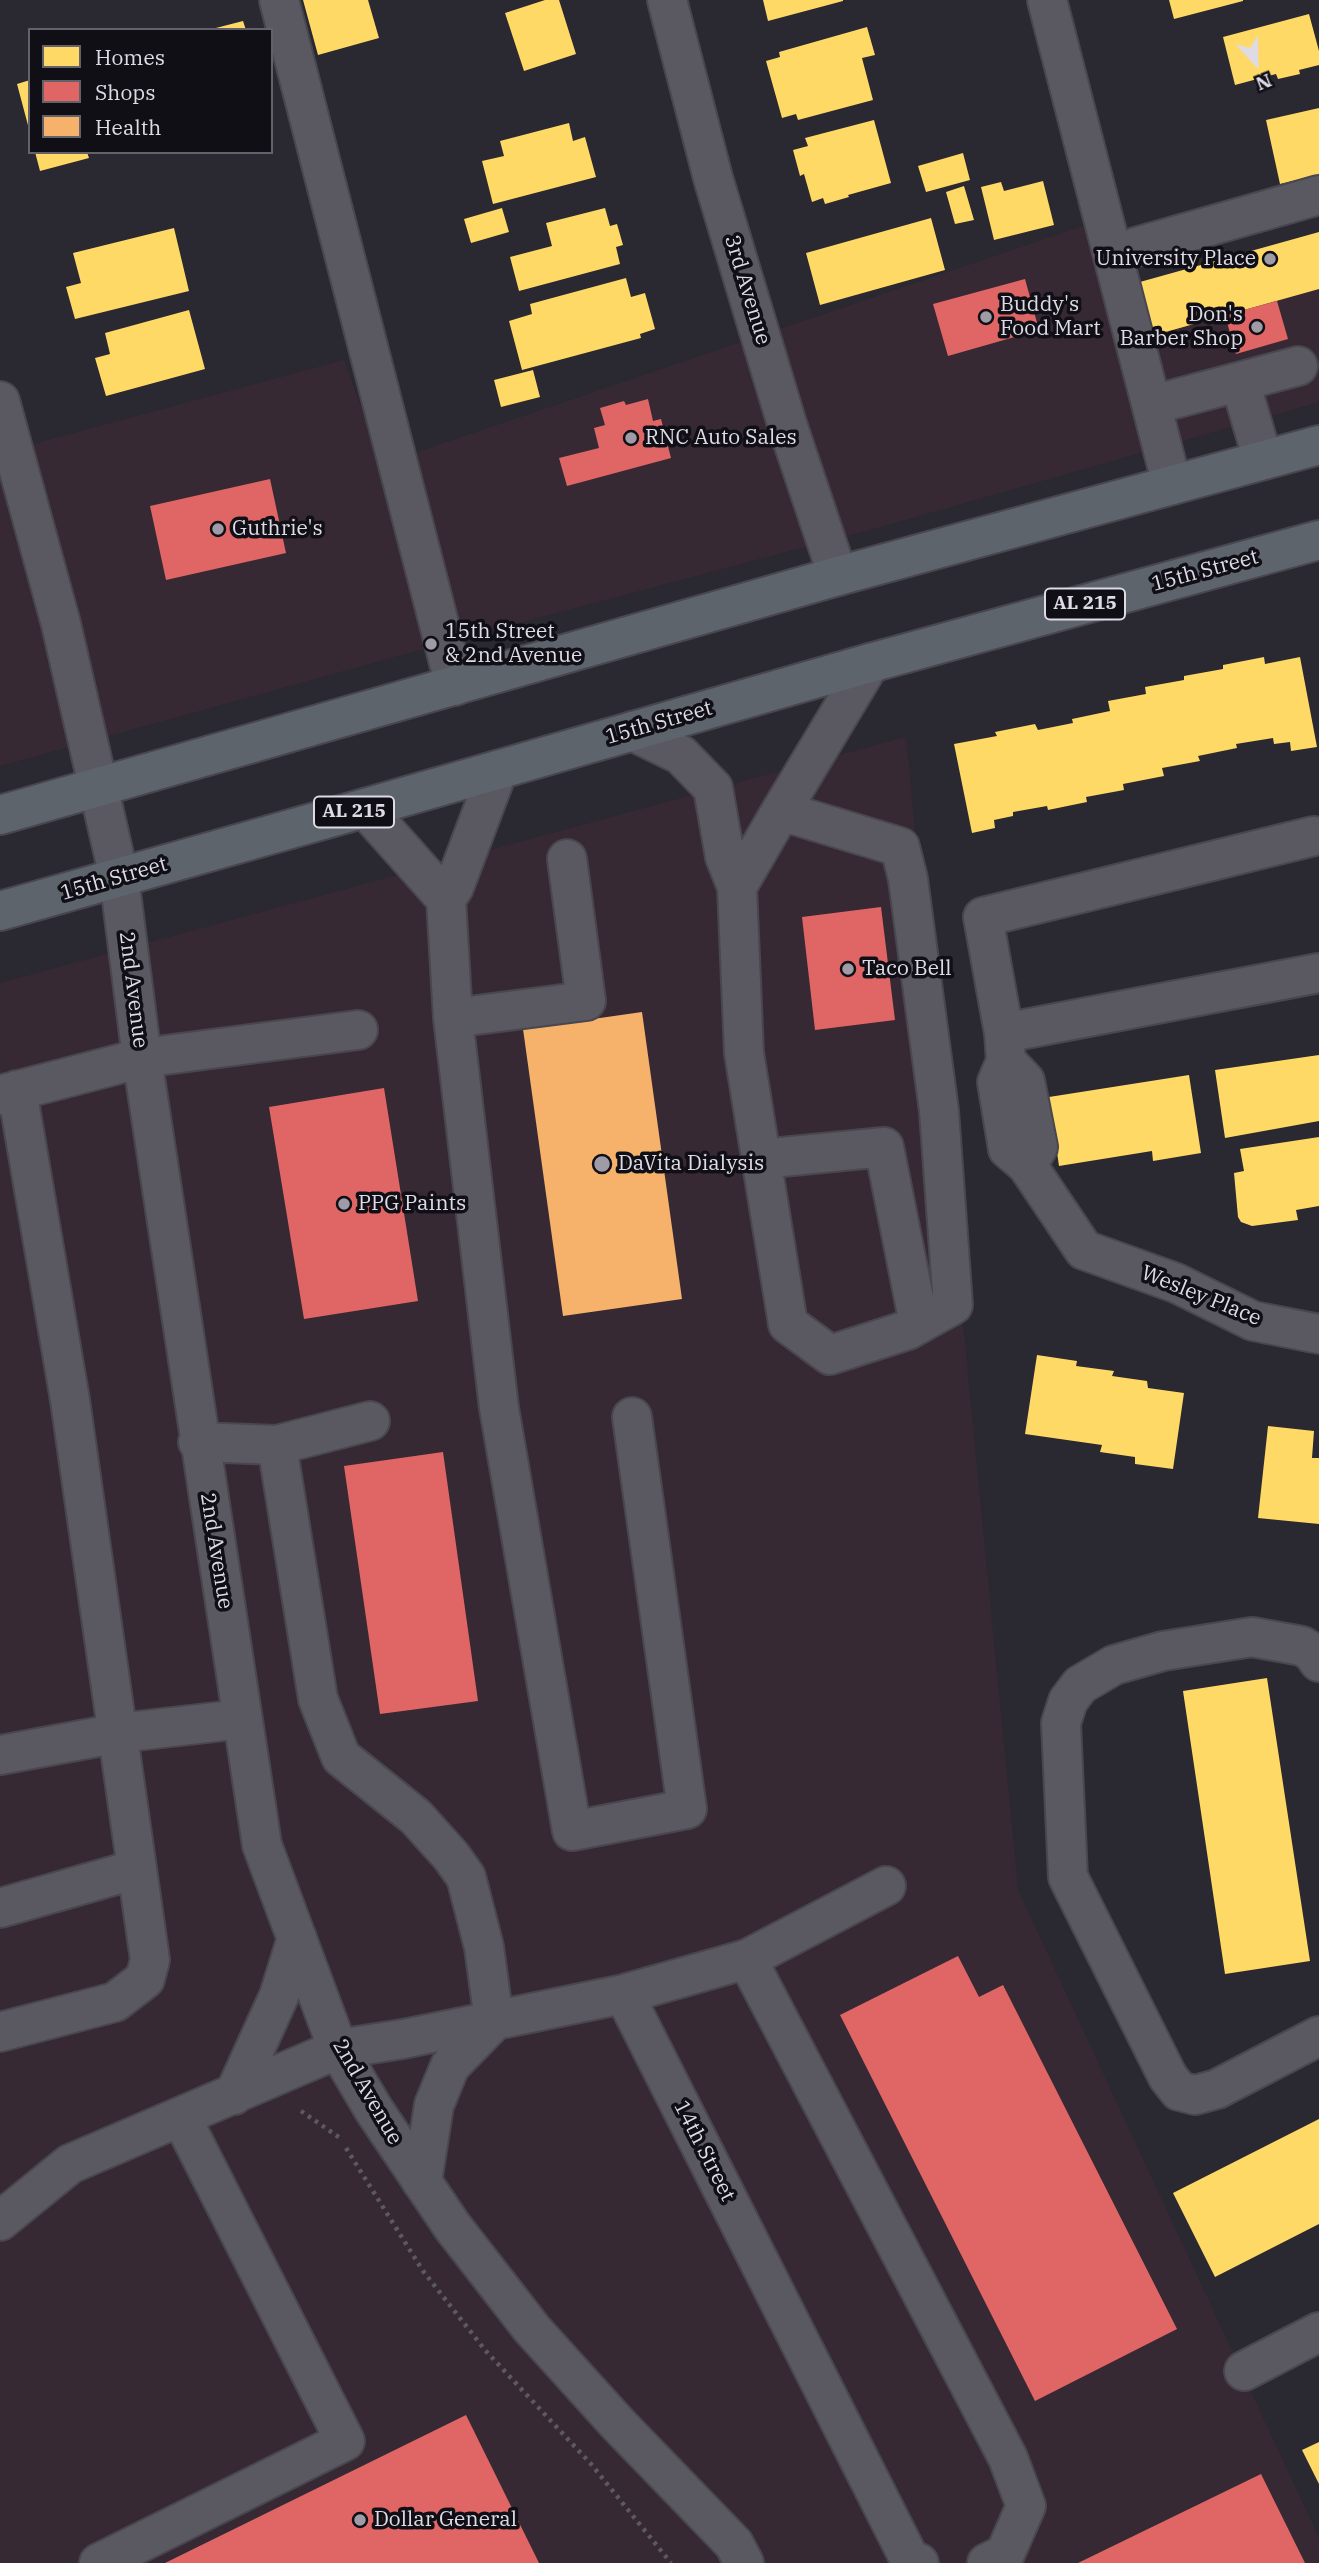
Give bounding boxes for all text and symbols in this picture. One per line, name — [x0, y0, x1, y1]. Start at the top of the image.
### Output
legend — [28, 28, 273, 154]
north arrow — [1221, 28, 1291, 98]
text: Homes — [95, 43, 165, 71]
text: N — [1252, 69, 1275, 96]
text: Shops — [95, 78, 155, 106]
text: Health — [95, 113, 161, 141]
street label: 3rd Avenue — [718, 232, 776, 348]
place label: University Place — [1096, 246, 1256, 272]
marker: University Place — [1262, 251, 1278, 267]
place label: Buddy's Food Mart — [1000, 292, 1101, 342]
place label: Don's Barber Shop — [1120, 302, 1243, 352]
marker: Buddy's Food Mart — [978, 309, 994, 325]
marker: Don's Barber Shop — [1249, 319, 1265, 335]
place label: RNC Auto Sales — [645, 425, 797, 451]
marker: RNC Auto Sales — [623, 430, 639, 446]
place label: Guthrie's — [232, 516, 323, 542]
marker: Guthrie's — [210, 521, 226, 537]
street label: 15th Street — [1149, 545, 1261, 597]
road number: AL 215 — [1045, 589, 1125, 620]
place label: 15th Street & 2nd Avenue — [445, 619, 582, 669]
marker: 15th Street & 2nd Avenue — [423, 636, 439, 652]
street label: 15th Street — [603, 696, 715, 750]
road number: AL 215 — [314, 796, 394, 828]
street label: 15th Street — [58, 852, 170, 906]
street label: 2nd Avenue — [113, 930, 153, 1050]
place label: Taco Bell — [862, 956, 952, 982]
marker: Taco Bell — [840, 961, 856, 977]
place label: DaVita Dialysis — [618, 1151, 764, 1177]
marker: DaVita Dialysis — [592, 1154, 612, 1174]
place label: PPG Paints — [358, 1191, 466, 1217]
marker: PPG Paints — [336, 1196, 352, 1212]
street label: Wesley Place — [1137, 1260, 1265, 1332]
street label: 2nd Avenue — [194, 1491, 238, 1611]
street label: 2nd Avenue — [327, 2035, 407, 2149]
street label: 14th Street — [668, 2096, 740, 2206]
place label: Dollar General — [374, 2507, 517, 2533]
marker: Dollar General — [352, 2512, 368, 2528]

